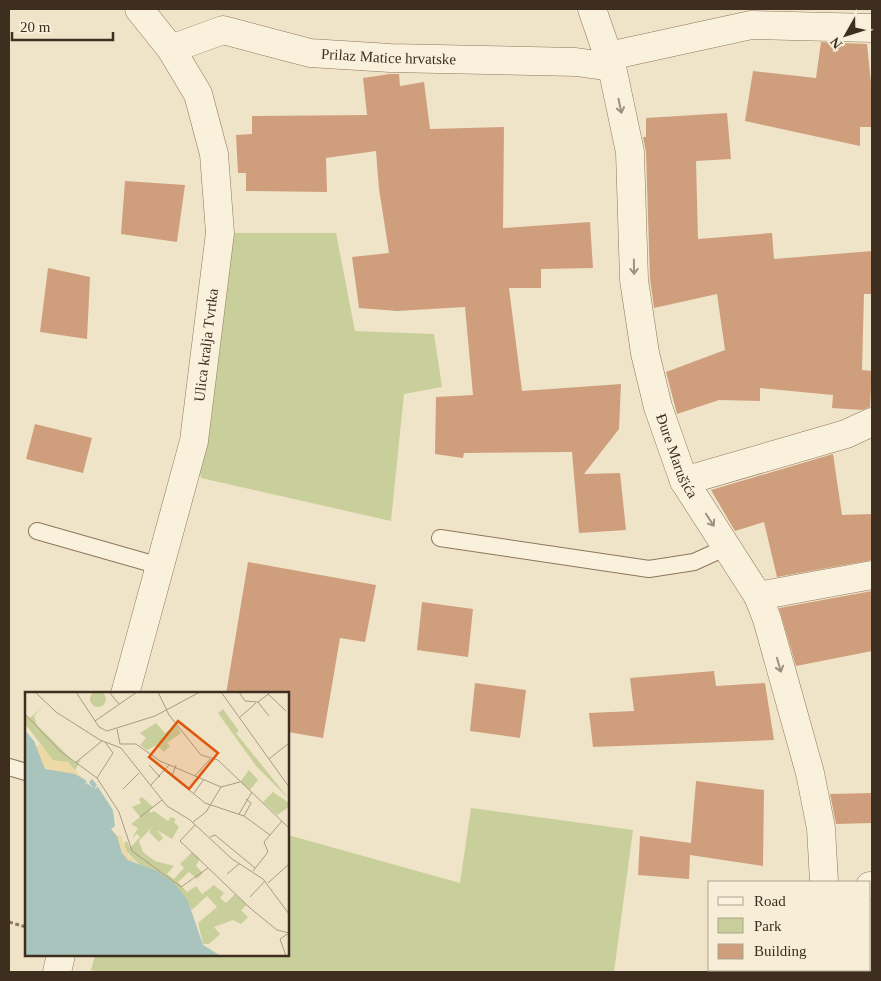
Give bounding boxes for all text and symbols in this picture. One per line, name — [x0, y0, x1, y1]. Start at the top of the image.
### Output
scale bar — [12, 10, 114, 42]
north arrow — [821, 10, 871, 60]
text: 20 m — [20, 19, 51, 35]
text: N — [827, 34, 845, 52]
street label: Prilaz Matice hrvatske — [321, 46, 457, 67]
one-way arrow — [616, 97, 625, 113]
one-way arrow — [629, 258, 639, 275]
street label: Ulica kralja Tvrtka — [191, 287, 221, 403]
street label: Đure Marušića — [653, 411, 701, 501]
one-way arrow — [705, 513, 715, 527]
one-way arrow — [775, 657, 785, 673]
inset map — [25, 692, 289, 956]
legend — [708, 881, 871, 971]
text: Road — [754, 893, 786, 909]
text: Park — [754, 918, 782, 934]
text: Building — [754, 943, 807, 959]

